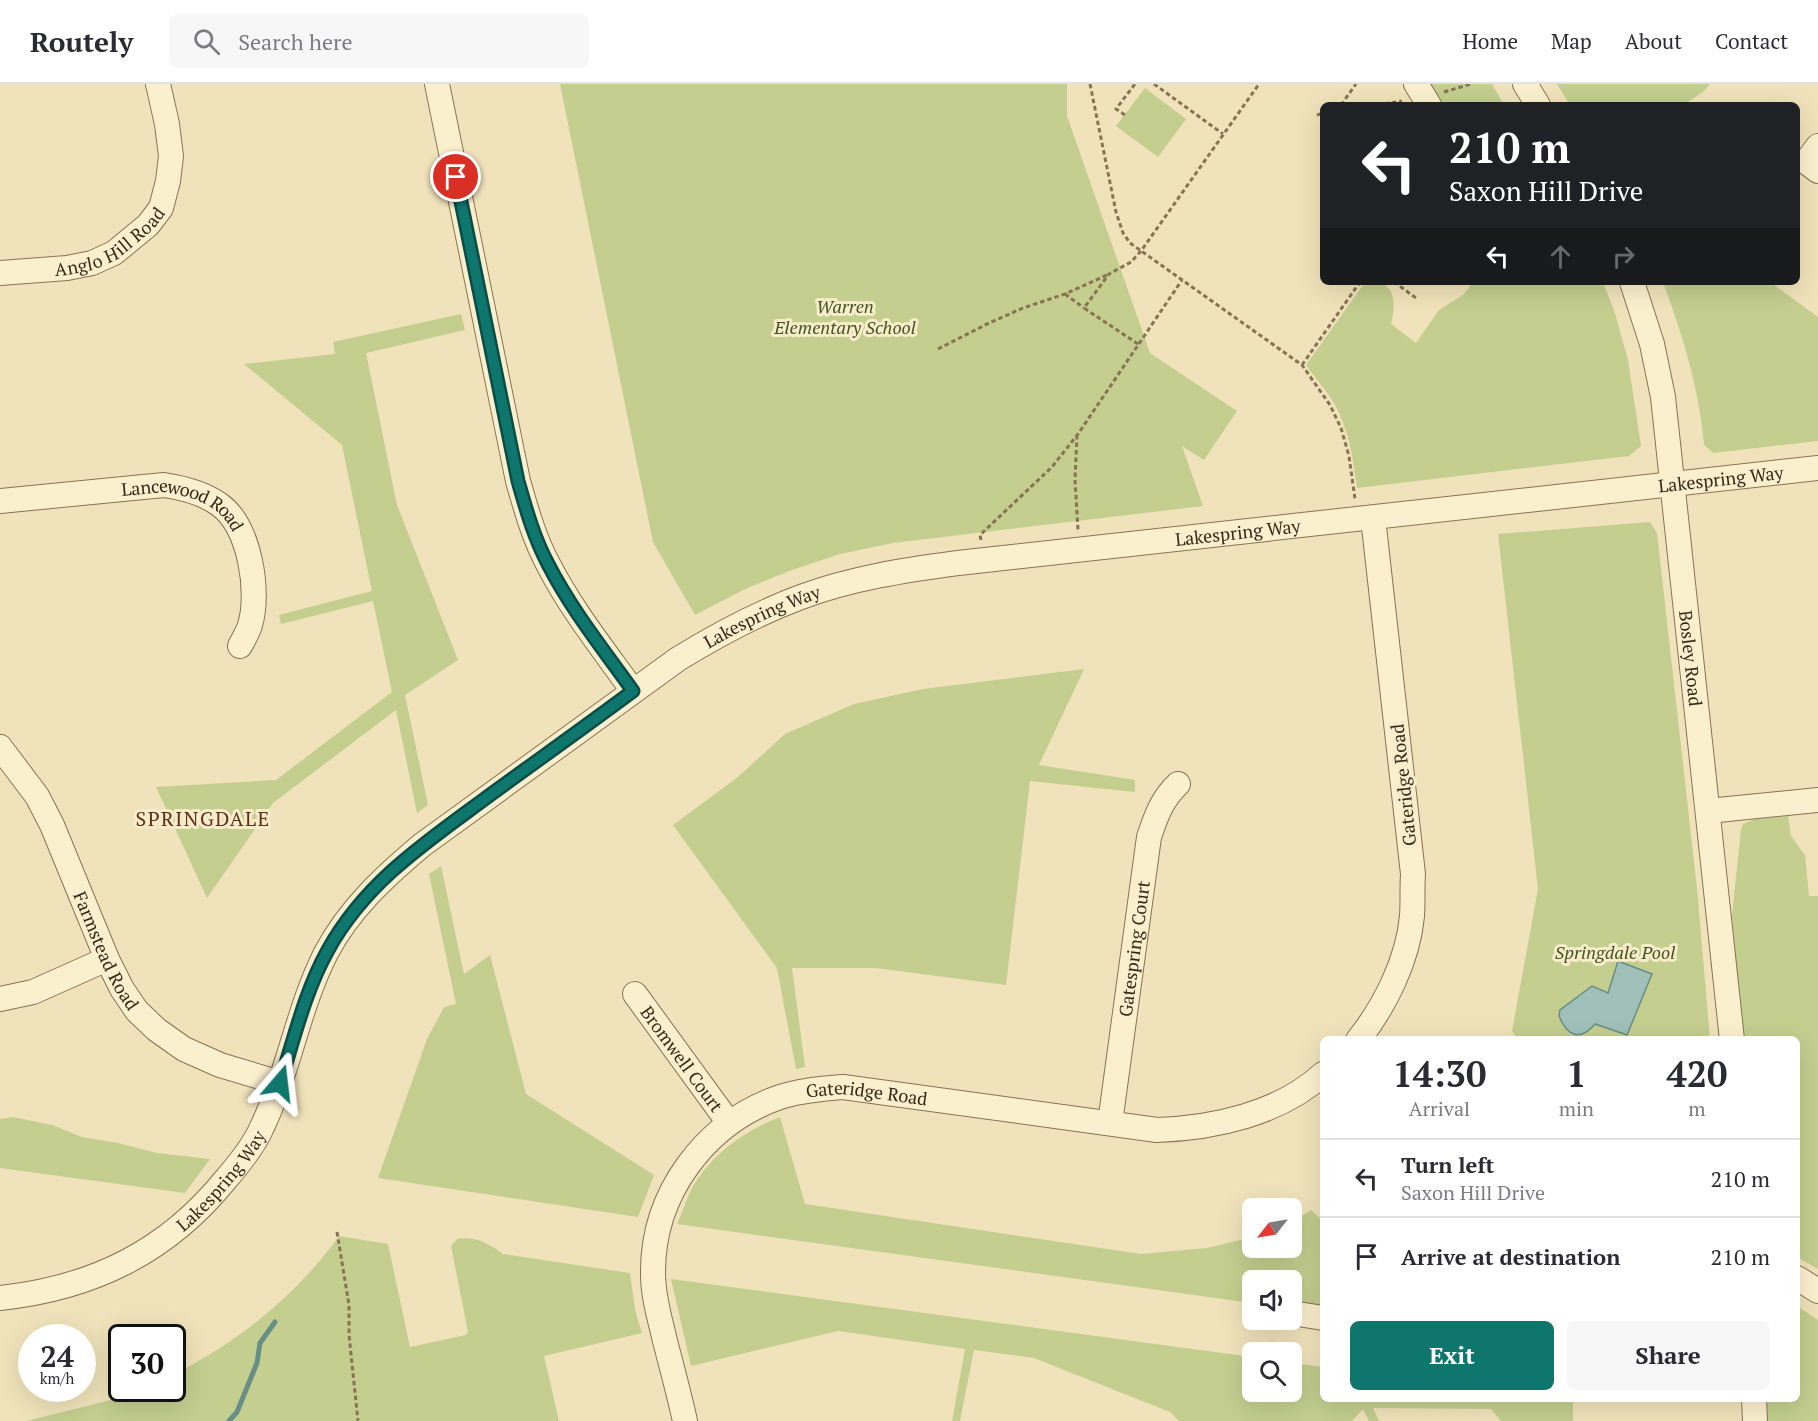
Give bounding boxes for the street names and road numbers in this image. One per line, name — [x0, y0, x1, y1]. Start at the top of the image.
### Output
street label: Anglo Hill Road — [54, 202, 170, 281]
street label: Lakespring Way — [1657, 460, 1786, 498]
street label: Lancewood Road — [120, 473, 250, 535]
street label: Lakespring Way — [1174, 513, 1303, 551]
street label: Lakespring Way — [699, 579, 824, 653]
street label: Bosley Road — [1674, 609, 1708, 708]
street label: Gateridge Road — [1385, 723, 1421, 847]
street label: Gatespring Court — [1113, 879, 1155, 1018]
street label: Farmstead Road — [68, 888, 145, 1015]
street label: Bromwell Court — [635, 1001, 729, 1117]
street label: Gateridge Road — [804, 1075, 929, 1110]
street label: Lakespring Way — [171, 1125, 271, 1236]

